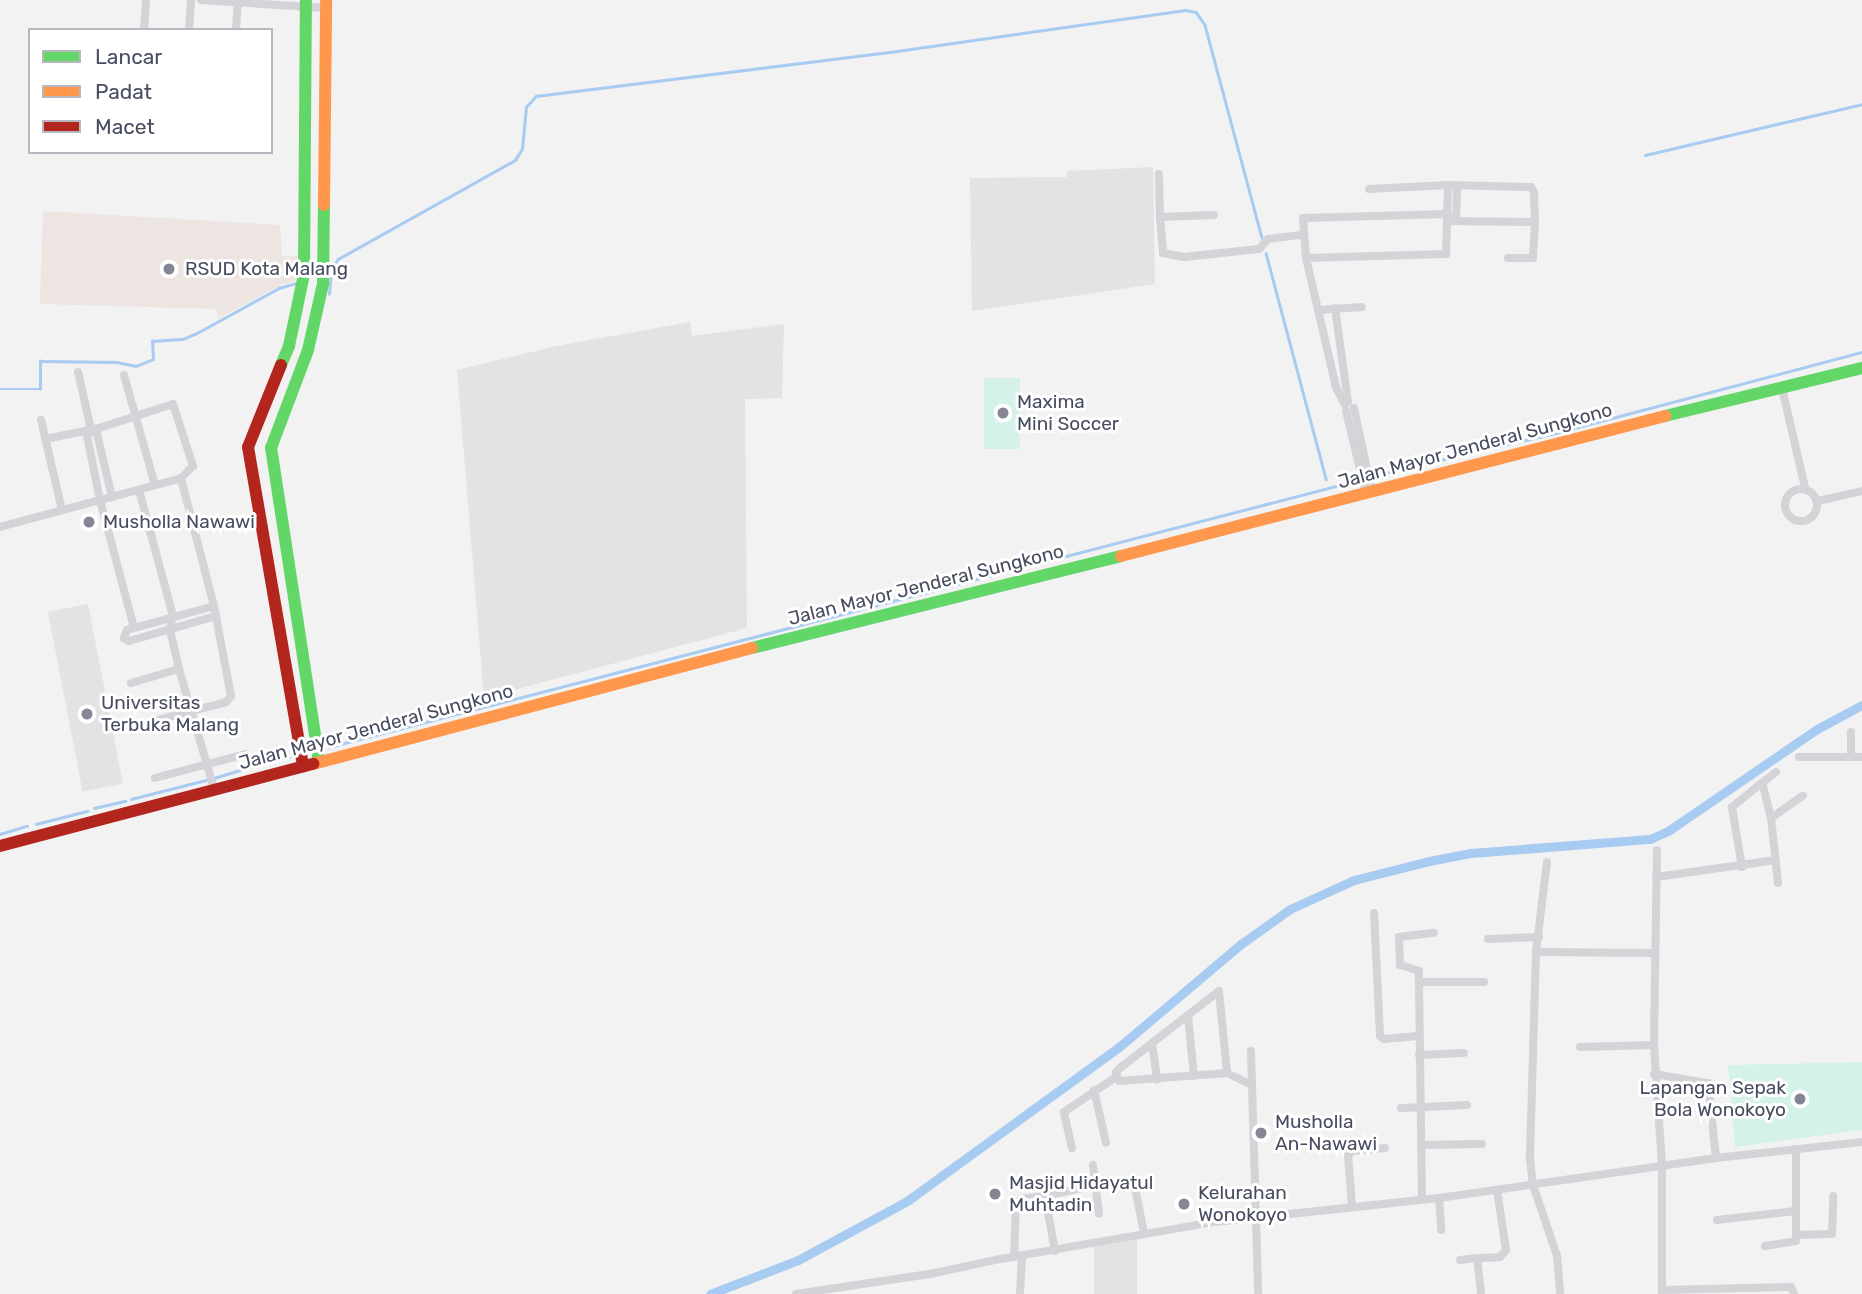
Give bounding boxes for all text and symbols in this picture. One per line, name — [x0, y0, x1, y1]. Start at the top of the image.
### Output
legend — [28, 28, 273, 154]
text: Lancar — [95, 44, 162, 69]
text: Padat — [95, 79, 152, 104]
text: Macet — [95, 114, 155, 139]
place label: RSUD Kota Malang — [185, 258, 348, 280]
marker: RSUD Kota Malang — [159, 259, 179, 279]
place label: Maxima Mini Soccer — [1017, 391, 1119, 435]
street label: Jalan Mayor Jenderal Sungkono — [1335, 398, 1615, 494]
marker: Maxima Mini Soccer — [995, 405, 1011, 421]
place label: Musholla Nawawi — [103, 511, 255, 533]
marker: Musholla Nawawi — [81, 514, 97, 530]
street label: Jalan Mayor Jenderal Sungkono — [786, 540, 1066, 630]
street label: Jalan Mayor Jenderal Sungkono — [236, 679, 516, 775]
place label: Universitas Terbuka Malang — [101, 692, 239, 736]
marker: Universitas Terbuka Malang — [79, 706, 95, 722]
place label: Lapangan Sepak Bola Wonokoyo — [1639, 1077, 1786, 1121]
marker: Lapangan Sepak Bola Wonokoyo — [1792, 1091, 1808, 1107]
place label: Musholla An-Nawawi — [1275, 1111, 1377, 1155]
marker: Musholla An-Nawawi — [1253, 1125, 1269, 1141]
place label: Masjid Hidayatul Muhtadin — [1009, 1172, 1153, 1216]
place label: Kelurahan Wonokoyo — [1198, 1182, 1287, 1226]
marker: Masjid Hidayatul Muhtadin — [987, 1186, 1003, 1202]
marker: Kelurahan Wonokoyo — [1176, 1196, 1192, 1212]

